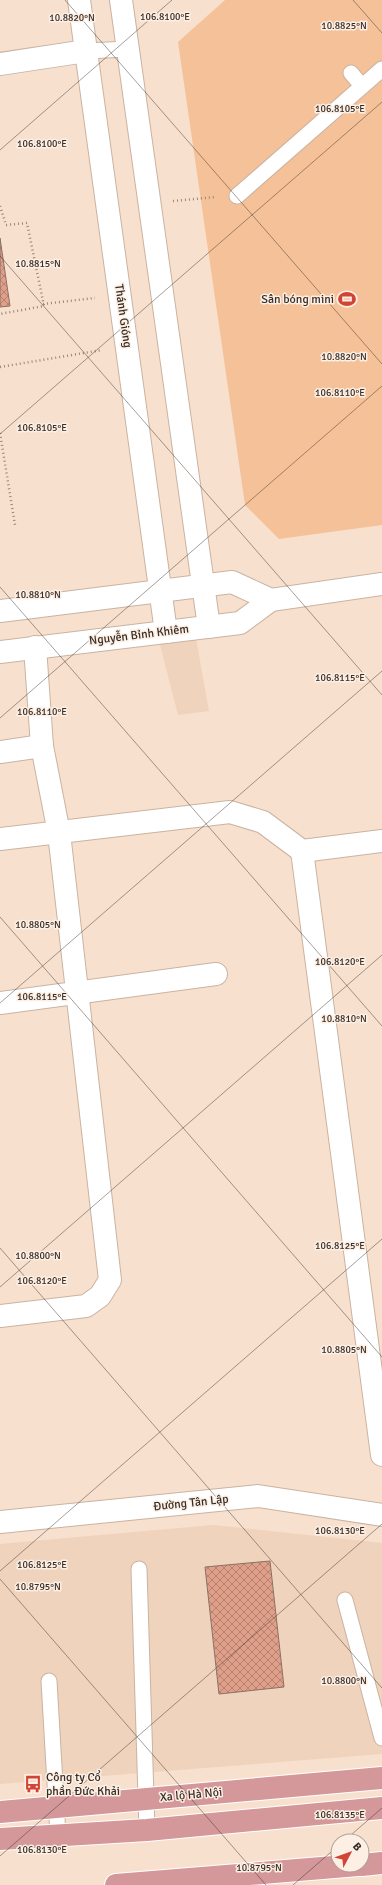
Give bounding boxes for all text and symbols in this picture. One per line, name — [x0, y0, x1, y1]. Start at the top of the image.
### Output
text: 106.8100°E — [140, 11, 190, 23]
text: 10.8820°N — [49, 12, 95, 24]
text: 10.8825°N — [321, 20, 367, 32]
text: 106.8105°E — [315, 103, 365, 115]
text: 106.8100°E — [17, 138, 67, 150]
text: 10.8815°N — [15, 258, 61, 270]
street label: Thánh Gióng — [111, 283, 135, 349]
sports icon: Sân bóng mini — [337, 289, 357, 309]
place label: Sân bóng mini — [261, 292, 334, 307]
text: 10.8820°N — [321, 351, 367, 363]
text: 106.8110°E — [315, 387, 365, 399]
text: 106.8105°E — [17, 422, 67, 434]
text: 10.8810°N — [15, 589, 61, 601]
street label: Nguyễn Bỉnh Khiêm — [88, 621, 190, 649]
text: 106.8115°E — [315, 672, 365, 684]
text: 106.8110°E — [17, 706, 67, 718]
text: 10.8805°N — [15, 919, 61, 931]
text: 106.8120°E — [315, 956, 365, 968]
text: 106.8115°E — [17, 991, 67, 1003]
text: 10.8810°N — [321, 1013, 367, 1025]
text: 106.8125°E — [315, 1240, 365, 1252]
text: 10.8800°N — [15, 1250, 61, 1262]
text: 106.8120°E — [17, 1275, 67, 1287]
text: 10.8805°N — [321, 1344, 367, 1356]
street label: Đường Tân Lập — [153, 1492, 229, 1514]
text: 106.8130°E — [315, 1525, 365, 1537]
text: 106.8125°E — [17, 1559, 67, 1571]
text: 10.8795°N — [15, 1581, 61, 1593]
text: 10.8800°N — [321, 1675, 367, 1687]
place label: Công ty Cổ phần Đức Khải — [46, 1770, 120, 1799]
bus stop icon: Công ty Cổ phần Đức Khải — [23, 1774, 43, 1794]
street label: Xa lộ Hà Nội — [159, 1785, 223, 1805]
text: 106.8135°E — [315, 1809, 365, 1821]
north arrow — [330, 1833, 370, 1873]
text: B — [350, 1840, 364, 1854]
text: 106.8130°E — [17, 1844, 67, 1856]
text: 10.8795°N — [236, 1862, 282, 1874]

